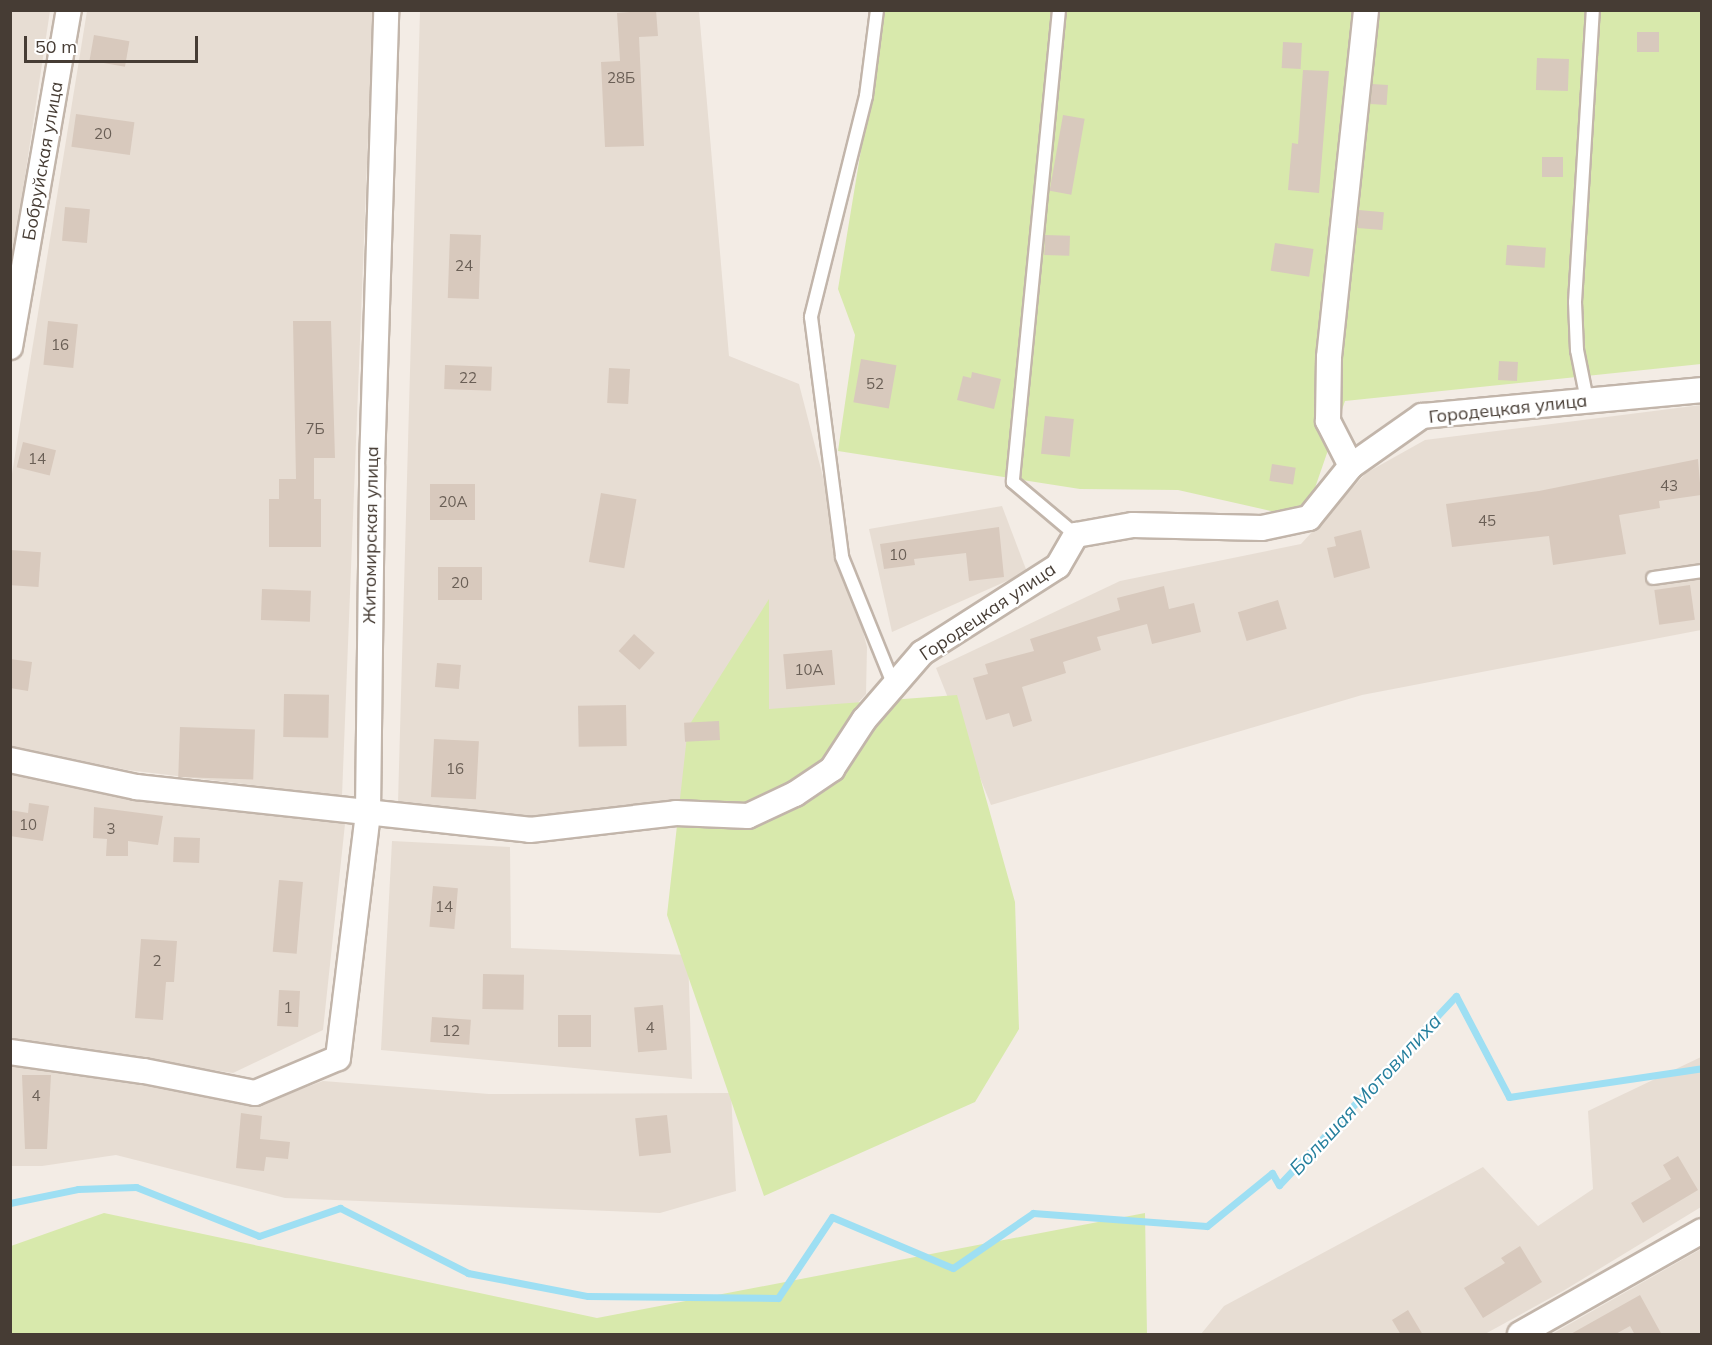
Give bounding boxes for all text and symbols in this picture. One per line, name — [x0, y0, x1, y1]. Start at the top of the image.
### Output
scale bar — [27, 24, 201, 62]
text: 50 m — [35, 35, 77, 58]
house number: 28Б — [607, 69, 635, 87]
street label: Бобруйская улица — [18, 80, 68, 242]
house number: 20 — [94, 125, 112, 143]
house number: 24 — [455, 257, 473, 275]
house number: 16 — [51, 336, 69, 354]
house number: 22 — [459, 369, 477, 387]
house number: 52 — [866, 375, 884, 393]
street label: Городецкая улица — [1428, 390, 1588, 428]
house number: 7Б — [305, 420, 325, 438]
street label: Житомирская улица — [359, 446, 383, 624]
house number: 14 — [28, 450, 46, 468]
house number: 43 — [1660, 477, 1678, 495]
house number: 20А — [438, 493, 468, 511]
house number: 45 — [1478, 512, 1496, 530]
house number: 10 — [889, 546, 907, 564]
street label: Городецкая улица — [916, 558, 1060, 666]
house number: 20 — [451, 574, 469, 592]
house number: 10А — [794, 661, 824, 679]
house number: 16 — [446, 760, 464, 778]
house number: 10 — [19, 816, 37, 834]
house number: 3 — [107, 820, 115, 838]
house number: 14 — [435, 898, 453, 916]
house number: 2 — [153, 952, 161, 970]
house number: 1 — [284, 999, 292, 1017]
water label: Большая Мотовилиха — [1284, 1008, 1446, 1180]
house number: 4 — [646, 1019, 654, 1037]
house number: 12 — [442, 1022, 460, 1040]
house number: 4 — [32, 1087, 40, 1105]

